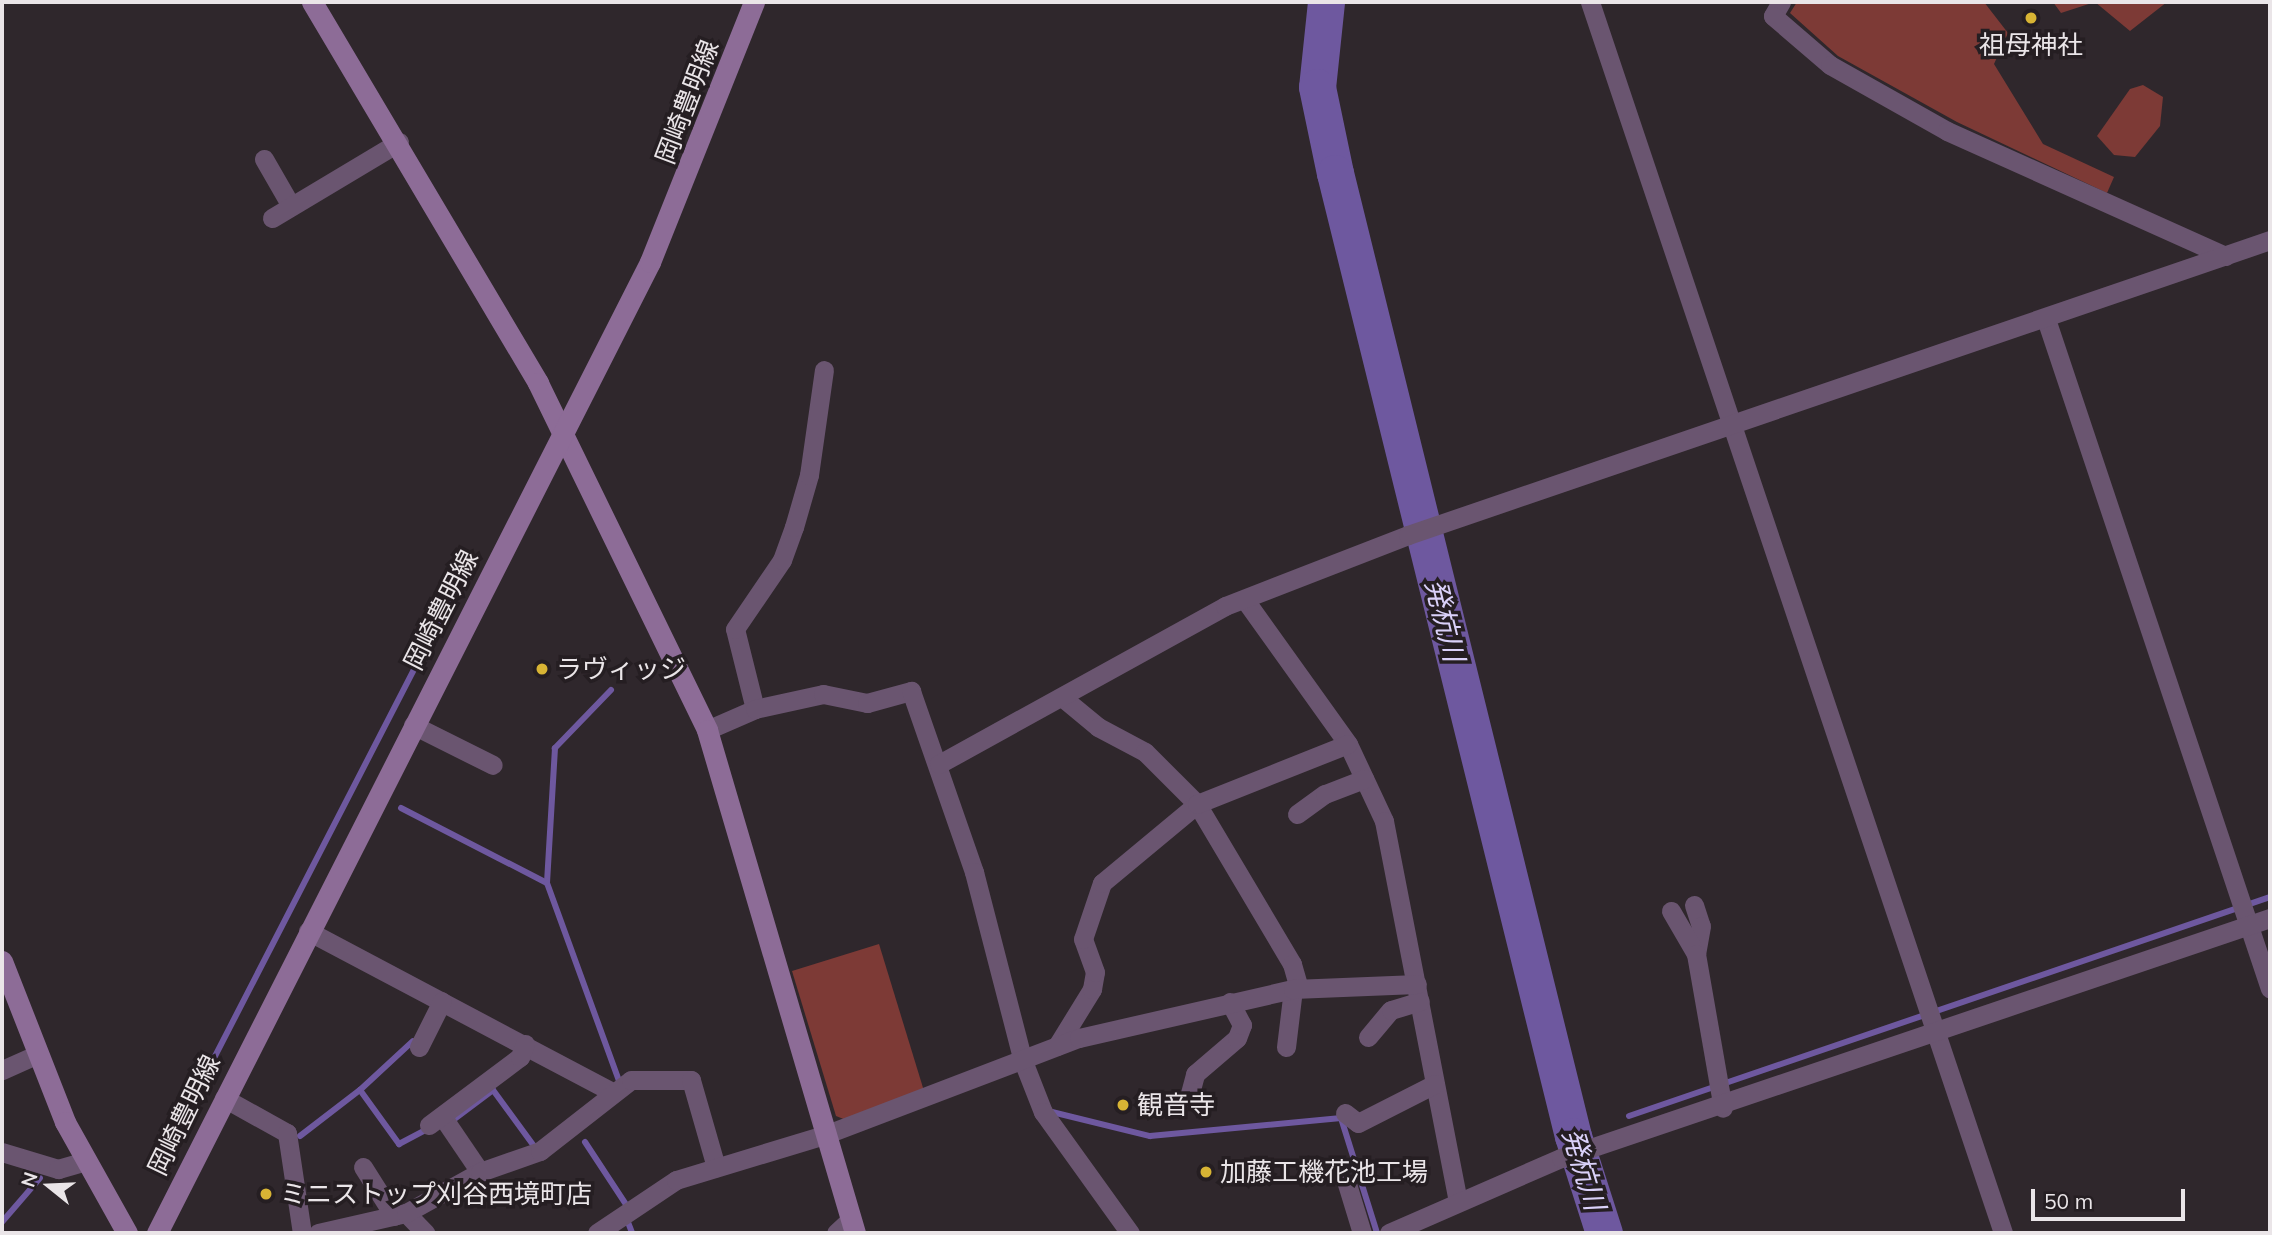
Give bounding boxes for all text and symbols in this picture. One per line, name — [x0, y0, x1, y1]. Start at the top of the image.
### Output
marker: 祖母神社 — [2023, 10, 2039, 26]
place label: 祖母神社 — [1979, 29, 2083, 61]
street label: 岡崎豊明線 — [649, 36, 725, 168]
street label: 岡崎豊明線 — [398, 545, 484, 675]
water label: 発杭川 — [1419, 575, 1471, 665]
place label: ラヴィッジ — [556, 653, 686, 685]
marker: ラヴィッジ — [534, 661, 550, 677]
street label: 岡崎豊明線 — [141, 1050, 227, 1180]
place label: 観音寺 — [1137, 1089, 1215, 1121]
marker: 観音寺 — [1115, 1097, 1131, 1113]
water label: 発杭川 — [1556, 1124, 1612, 1214]
north arrow — [14, 1151, 84, 1221]
place label: 加藤工機花池工場 — [1220, 1156, 1428, 1188]
marker: 加藤工機花池工場 — [1198, 1164, 1214, 1180]
text: N — [15, 1169, 43, 1190]
scale bar — [2034, 1176, 2188, 1220]
place label: ミニストップ刈谷西境町店 — [280, 1178, 592, 1210]
marker: ミニストップ刈谷西境町店 — [258, 1186, 274, 1202]
text: 50 m — [2044, 1188, 2093, 1214]

